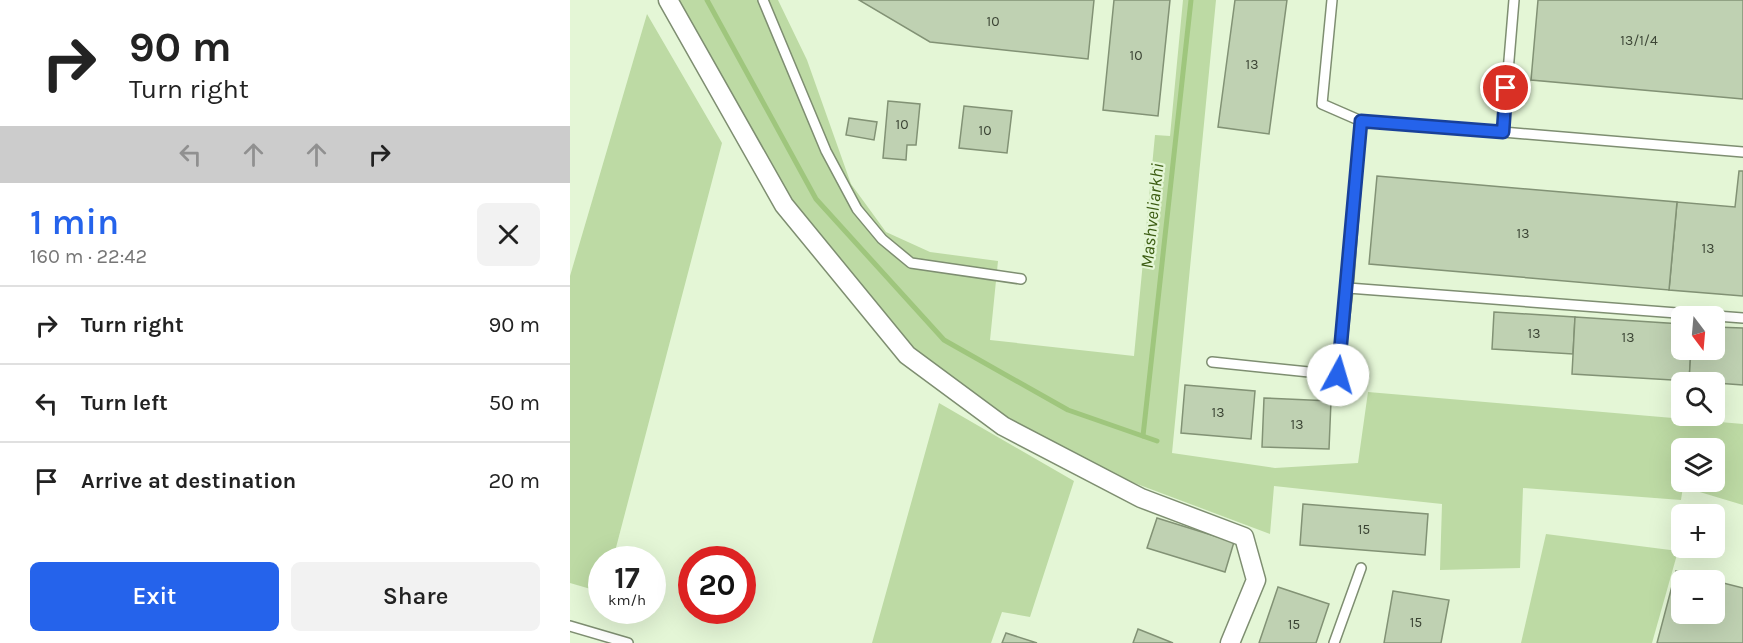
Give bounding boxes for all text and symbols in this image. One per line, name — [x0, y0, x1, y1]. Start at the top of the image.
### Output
house number: 10 — [987, 13, 999, 30]
text: 90 m — [129, 22, 232, 72]
icon: right — [30, 24, 108, 102]
house number: 13/1/4 — [1620, 32, 1658, 49]
house number: 10 — [1130, 47, 1142, 64]
house number: 13 — [1246, 56, 1258, 73]
pin — [1480, 62, 1531, 113]
icon: arrive — [1489, 71, 1522, 104]
text: Turn right — [129, 73, 249, 105]
house number: 10 — [896, 116, 908, 133]
house number: 10 — [979, 122, 991, 139]
icon: left — [174, 138, 207, 171]
icon: ahead — [237, 138, 270, 171]
icon: ahead — [300, 138, 333, 171]
icon: right — [363, 138, 396, 171]
water label: Mashveliarkhi — [1136, 162, 1168, 270]
text: 1 min — [30, 201, 119, 243]
button: close — [477, 203, 540, 266]
house number: 13 — [1517, 225, 1529, 242]
house number: 13 — [1702, 240, 1714, 257]
text: 160 m · 22:42 — [30, 245, 147, 268]
north arrow — [1671, 306, 1725, 360]
map controls — [1671, 306, 1725, 624]
icon: right — [30, 309, 63, 342]
text: Turn right — [81, 312, 184, 338]
text: 90 m — [488, 312, 540, 338]
house number: 13 — [1528, 325, 1540, 342]
house number: 13 — [1622, 329, 1634, 346]
position arrow — [1306, 343, 1370, 407]
button: search — [1671, 372, 1725, 426]
icon: left — [30, 387, 63, 420]
text: Turn left — [81, 390, 168, 416]
text: 50 m — [489, 390, 540, 416]
house number: 13 — [1212, 404, 1224, 421]
house number: 13 — [1291, 416, 1303, 433]
button: layers — [1671, 438, 1725, 492]
icon: arrive — [30, 465, 63, 498]
text: Arrive at destination — [81, 468, 296, 494]
text: 20 m — [488, 468, 540, 494]
button: + — [1671, 504, 1725, 558]
house number: 15 — [1358, 521, 1370, 538]
speed limit sign: 20 — [678, 546, 756, 624]
text: 17 — [614, 560, 640, 596]
button: Exit — [30, 562, 279, 631]
button: Share — [291, 562, 540, 631]
button: − — [1671, 570, 1725, 624]
text: km/h — [608, 591, 646, 609]
house number: 15 — [1410, 614, 1422, 631]
house number: 15 — [1288, 616, 1300, 633]

